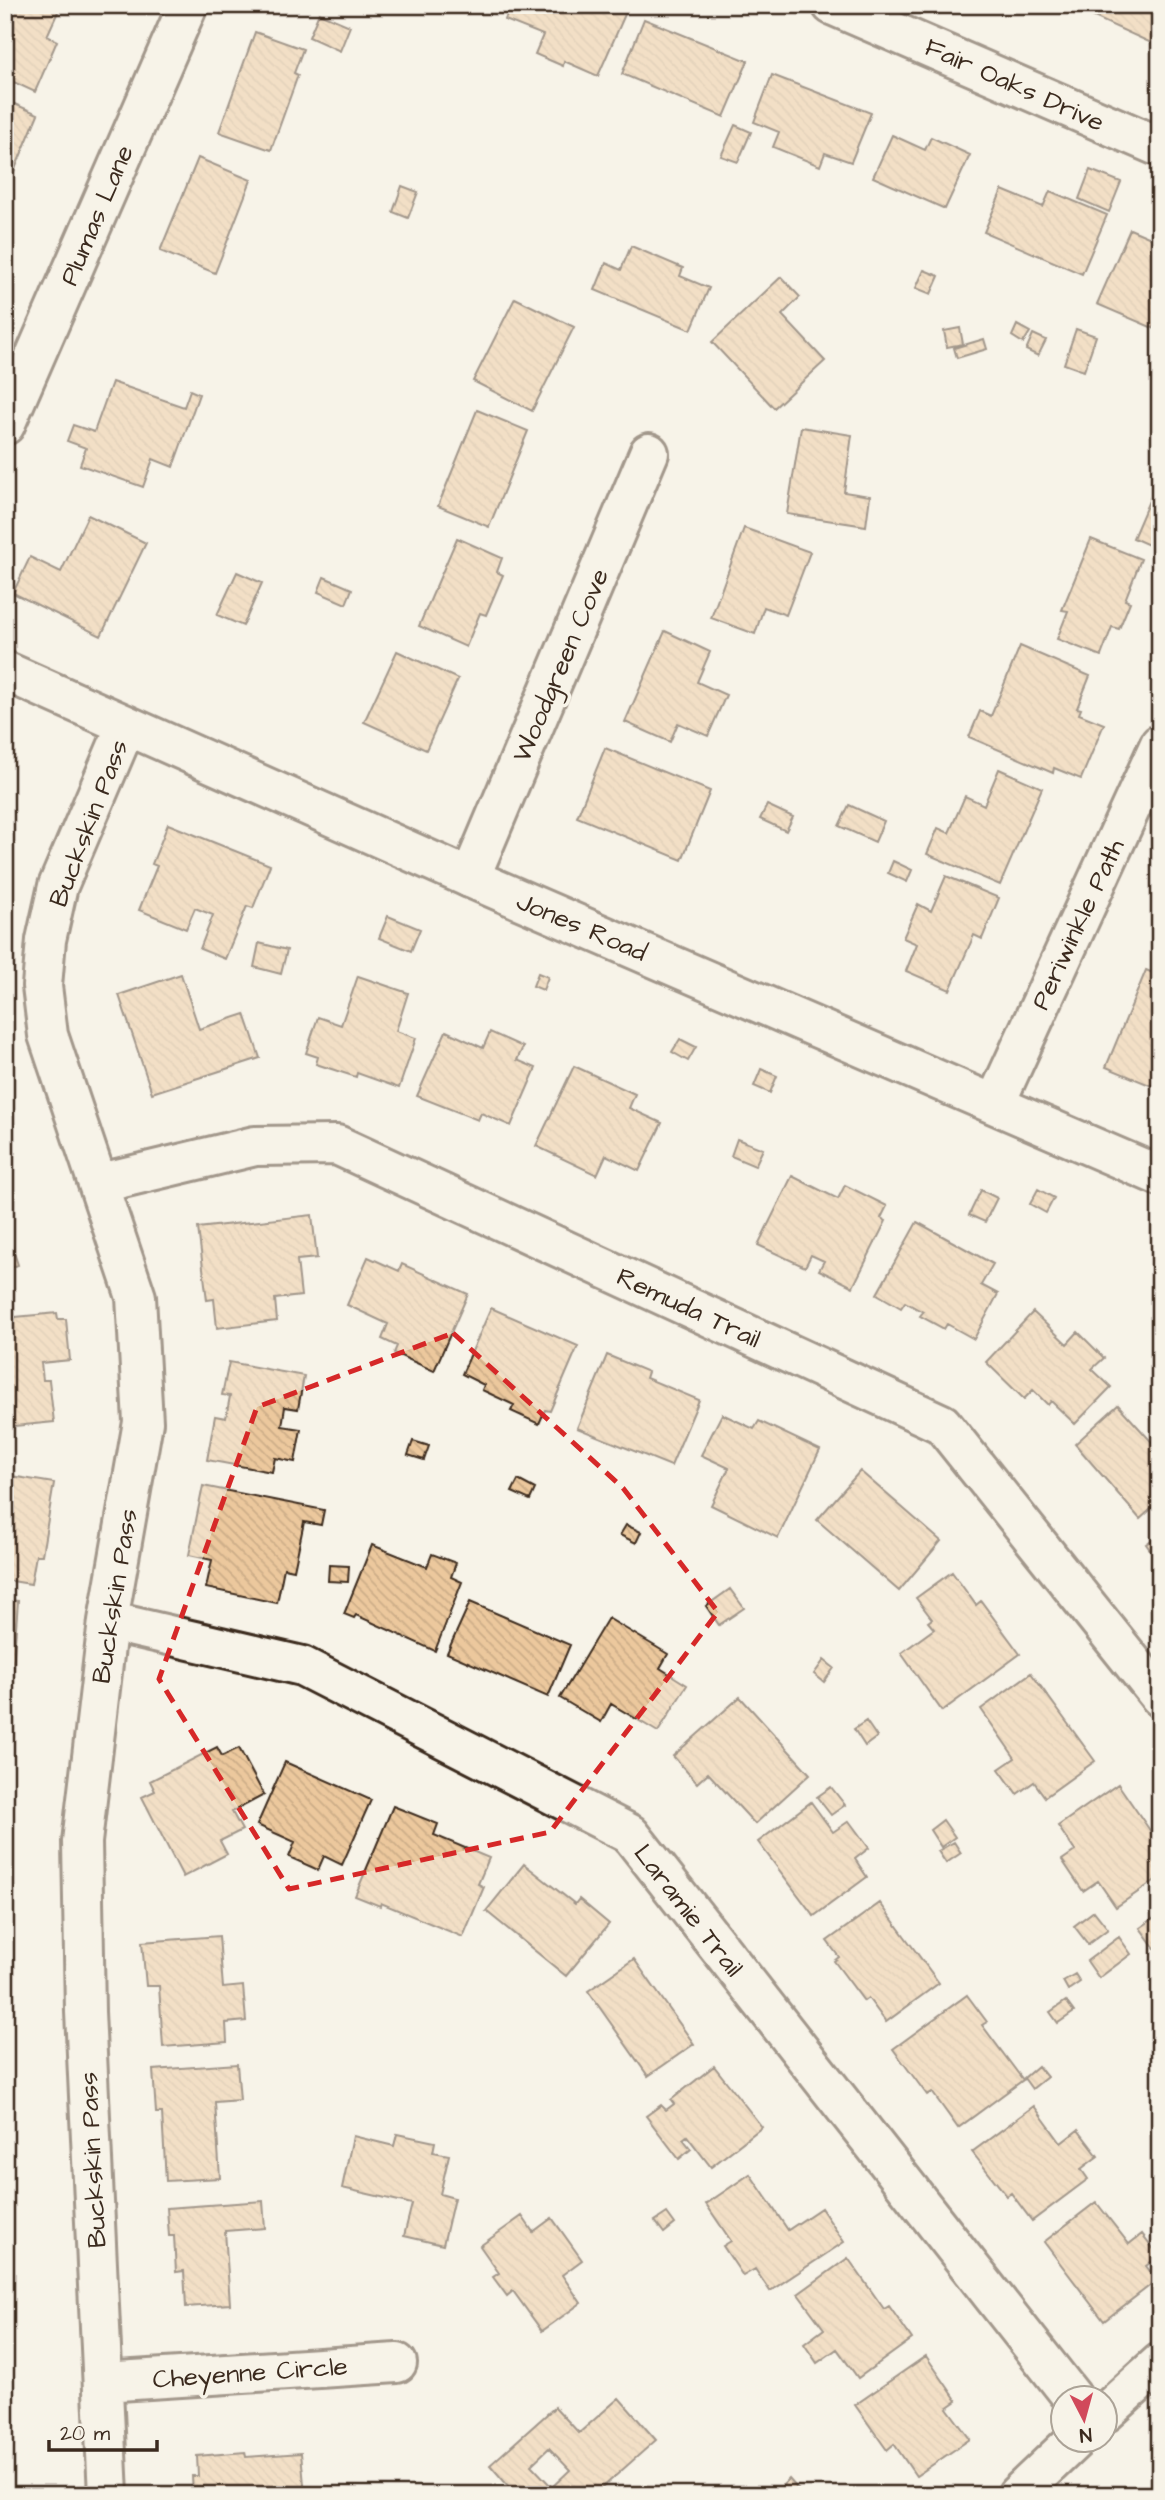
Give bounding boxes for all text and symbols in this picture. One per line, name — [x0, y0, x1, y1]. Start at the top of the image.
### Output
street label: Fair Oaks Drive — [919, 29, 1110, 141]
street label: Plumas Lane — [51, 140, 143, 291]
street label: Woodgreen Cove — [504, 563, 620, 768]
street label: Buckskin Pass — [41, 735, 137, 912]
street label: Periwinkle Path — [1023, 833, 1133, 1016]
street label: Jones Road — [511, 883, 652, 971]
street label: Remuda Trail — [611, 1259, 766, 1357]
street label: Buckskin Pass — [83, 1506, 147, 1686]
street label: Laramie Trail — [625, 1837, 751, 1984]
street label: Buckskin Pass — [70, 2071, 116, 2249]
street label: Cheyenne Circle — [151, 2348, 349, 2400]
north arrow — [1050, 2384, 1120, 2454]
scale bar — [49, 2409, 158, 2453]
text: 20 m — [60, 2419, 111, 2448]
text: N — [1078, 2420, 1093, 2448]

